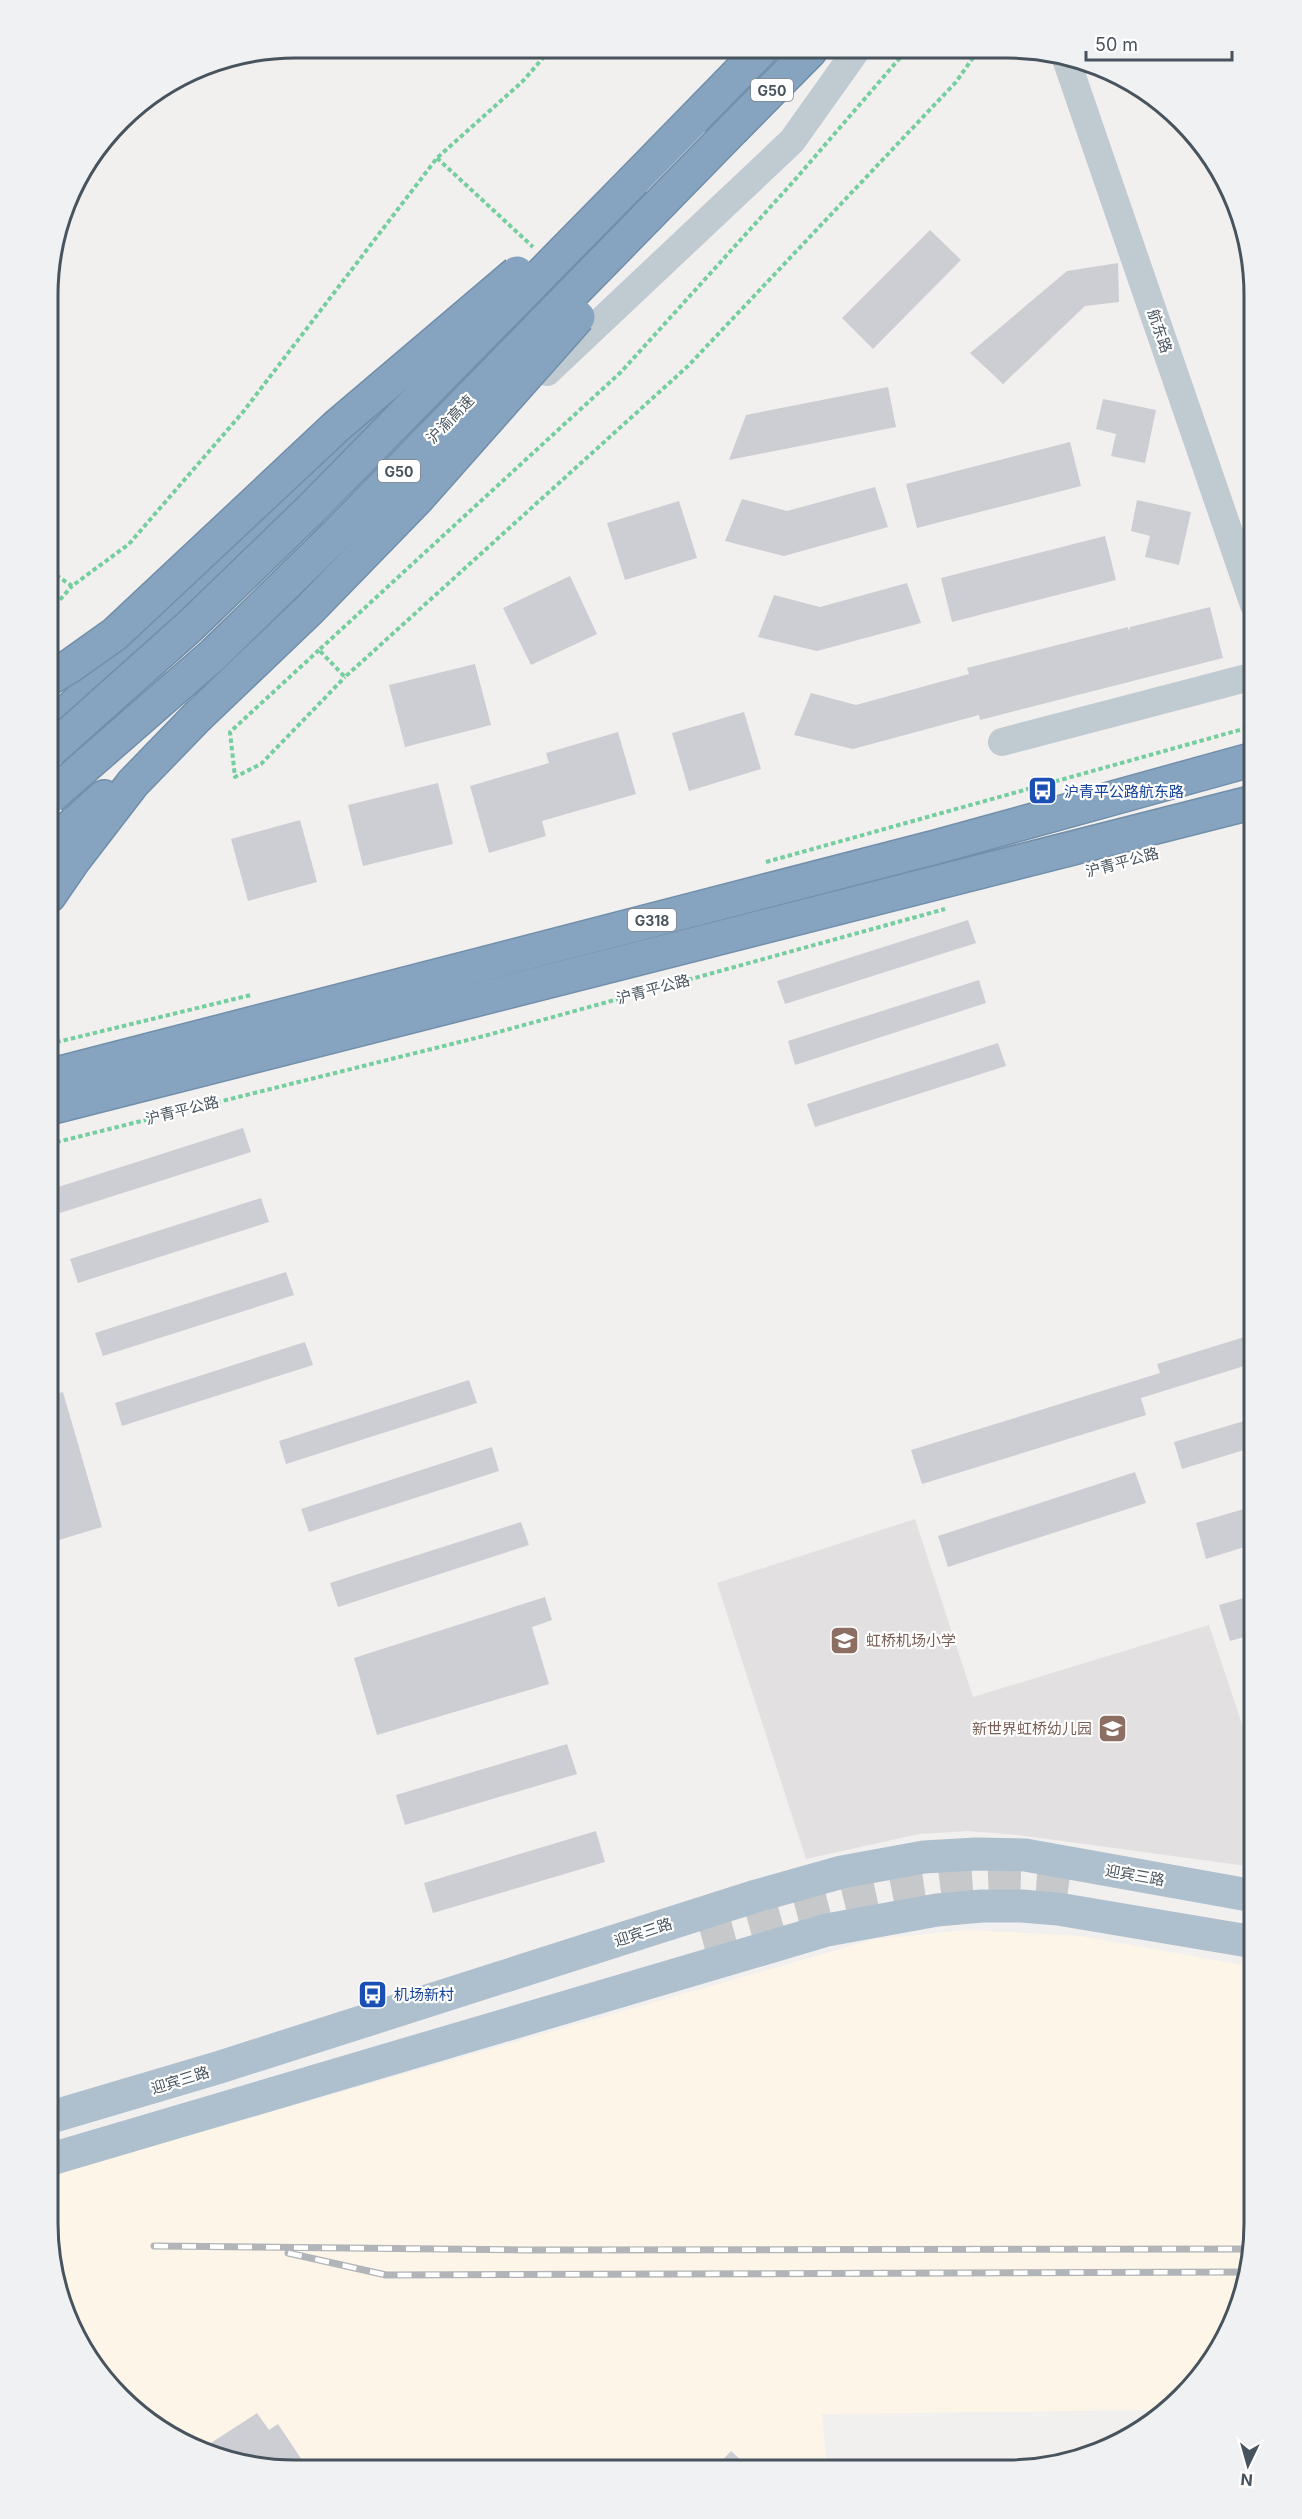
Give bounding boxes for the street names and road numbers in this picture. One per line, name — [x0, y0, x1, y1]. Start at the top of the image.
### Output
road number: G50 — [751, 79, 793, 101]
street label: 航东路 — [1144, 307, 1176, 355]
street label: 沪渝高速 — [422, 391, 478, 447]
road number: G50 — [378, 460, 420, 482]
street label: 沪青平公路 — [1083, 843, 1161, 881]
road number: G318 — [628, 909, 676, 931]
street label: 沪青平公路 — [614, 970, 692, 1008]
street label: 沪青平公路 — [143, 1092, 221, 1128]
street label: 迎宾三路 — [1104, 1860, 1166, 1890]
street label: 迎宾三路 — [612, 1914, 674, 1950]
street label: 迎宾三路 — [149, 2062, 211, 2098]

